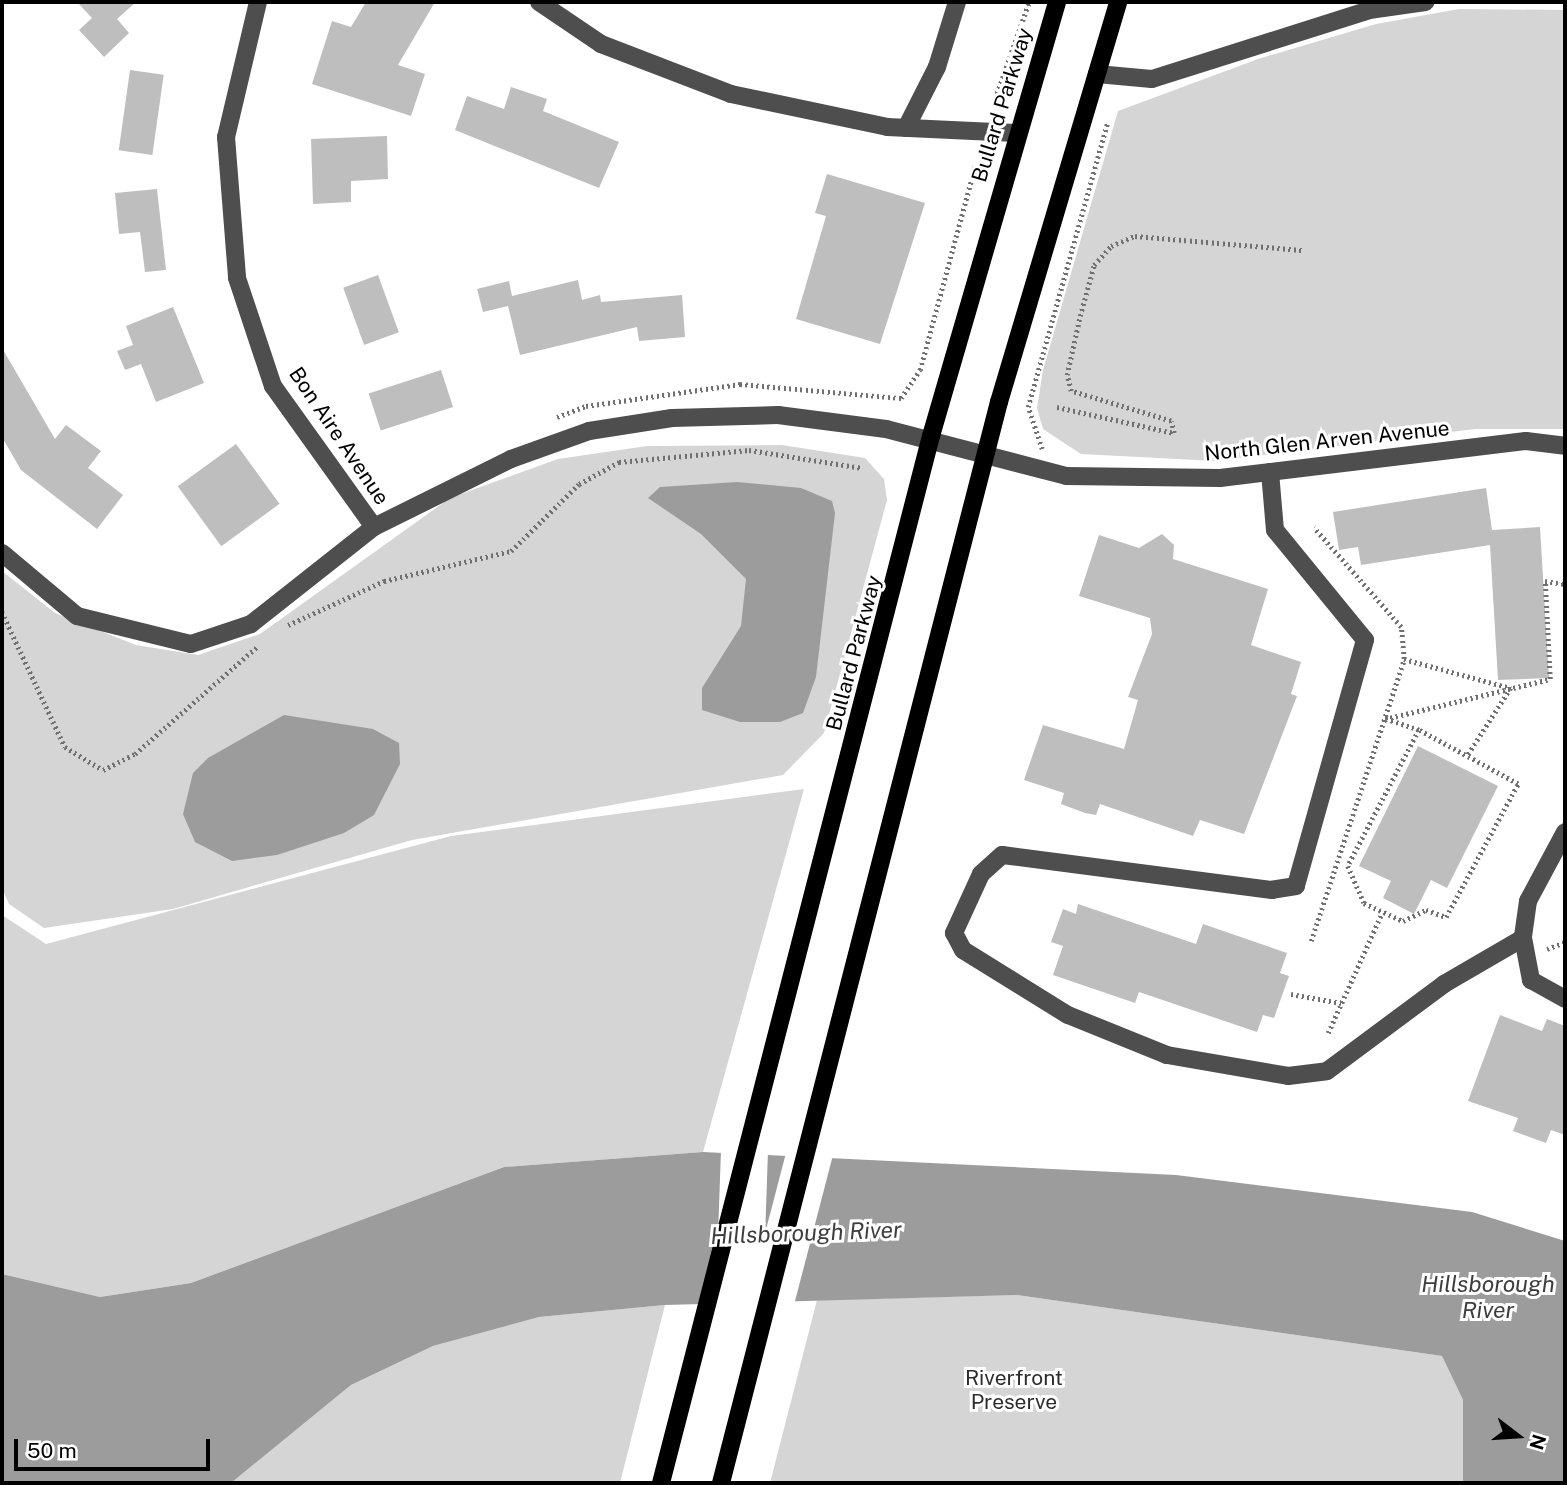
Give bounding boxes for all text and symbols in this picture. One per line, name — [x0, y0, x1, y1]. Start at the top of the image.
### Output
street label: Bullard Parkway — [967, 25, 1037, 185]
street label: Bon Aire Avenue — [284, 362, 394, 510]
street label: North Glen Arven Avenue — [1203, 416, 1451, 466]
street label: Bullard Parkway — [821, 573, 887, 733]
water label: Hillsborough River — [710, 1216, 902, 1250]
water label: Hillsborough River — [1421, 1270, 1555, 1324]
park label: Riverfront Preserve — [965, 1365, 1063, 1415]
north arrow — [1483, 1401, 1553, 1471]
scale bar — [18, 1426, 214, 1470]
text: N — [1525, 1432, 1551, 1452]
text: 50 m — [27, 1438, 77, 1463]

